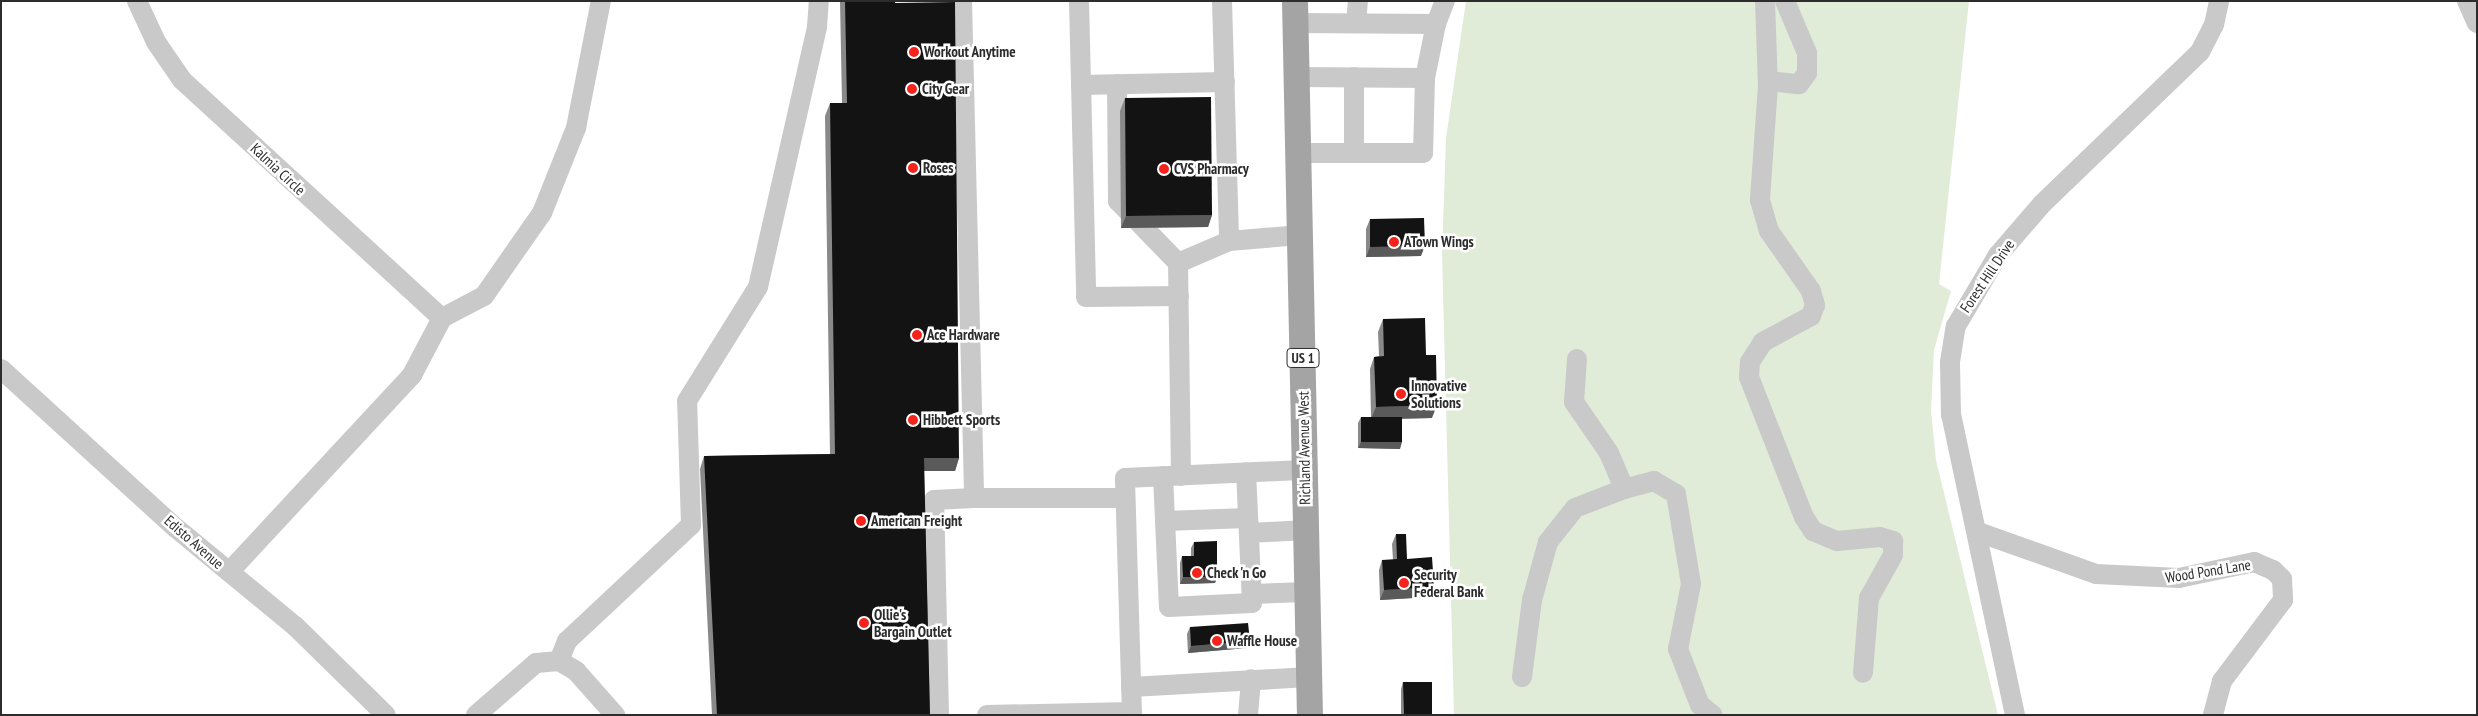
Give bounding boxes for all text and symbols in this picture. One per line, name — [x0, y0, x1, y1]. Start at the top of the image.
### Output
place label: Workout Anytime — [924, 43, 1016, 61]
marker: Workout Anytime — [908, 46, 920, 58]
place label: City Gear — [922, 80, 970, 98]
marker: City Gear — [906, 83, 918, 95]
street label: Kalmia Circle — [247, 139, 309, 199]
place label: Roses — [923, 159, 954, 177]
place label: CVS Pharmacy — [1174, 160, 1249, 178]
marker: Roses — [907, 162, 919, 174]
marker: CVS Pharmacy — [1158, 163, 1170, 175]
place label: ATown Wings — [1404, 233, 1474, 251]
marker: ATown Wings — [1388, 236, 1400, 248]
street label: Forest Hill Drive — [1956, 236, 2018, 316]
place label: Ace Hardware — [927, 326, 1000, 344]
marker: Ace Hardware — [911, 329, 923, 341]
road number: US 1 — [1286, 346, 1320, 369]
place label: Innovative Solutions — [1411, 376, 1467, 411]
marker: Innovative Solutions — [1395, 388, 1407, 400]
street label: Richland Avenue West — [1294, 391, 1314, 505]
place label: Hibbett Sports — [923, 411, 1000, 429]
marker: Hibbett Sports — [907, 414, 919, 426]
street label: Edisto Avenue — [161, 511, 227, 573]
place label: American Freight — [871, 512, 962, 530]
marker: American Freight — [855, 515, 867, 527]
street label: Wood Pond Lane — [2164, 555, 2252, 587]
place label: Check 'n Go — [1207, 564, 1268, 582]
place label: Security Federal Bank — [1414, 565, 1484, 600]
marker: Check 'n Go — [1191, 567, 1203, 579]
marker: Security Federal Bank — [1398, 577, 1410, 589]
place label: Ollie's Bargain Outlet — [874, 605, 952, 640]
marker: Ollie's Bargain Outlet — [858, 617, 870, 629]
place label: Waffle House — [1227, 632, 1297, 650]
marker: Waffle House — [1211, 635, 1223, 647]

